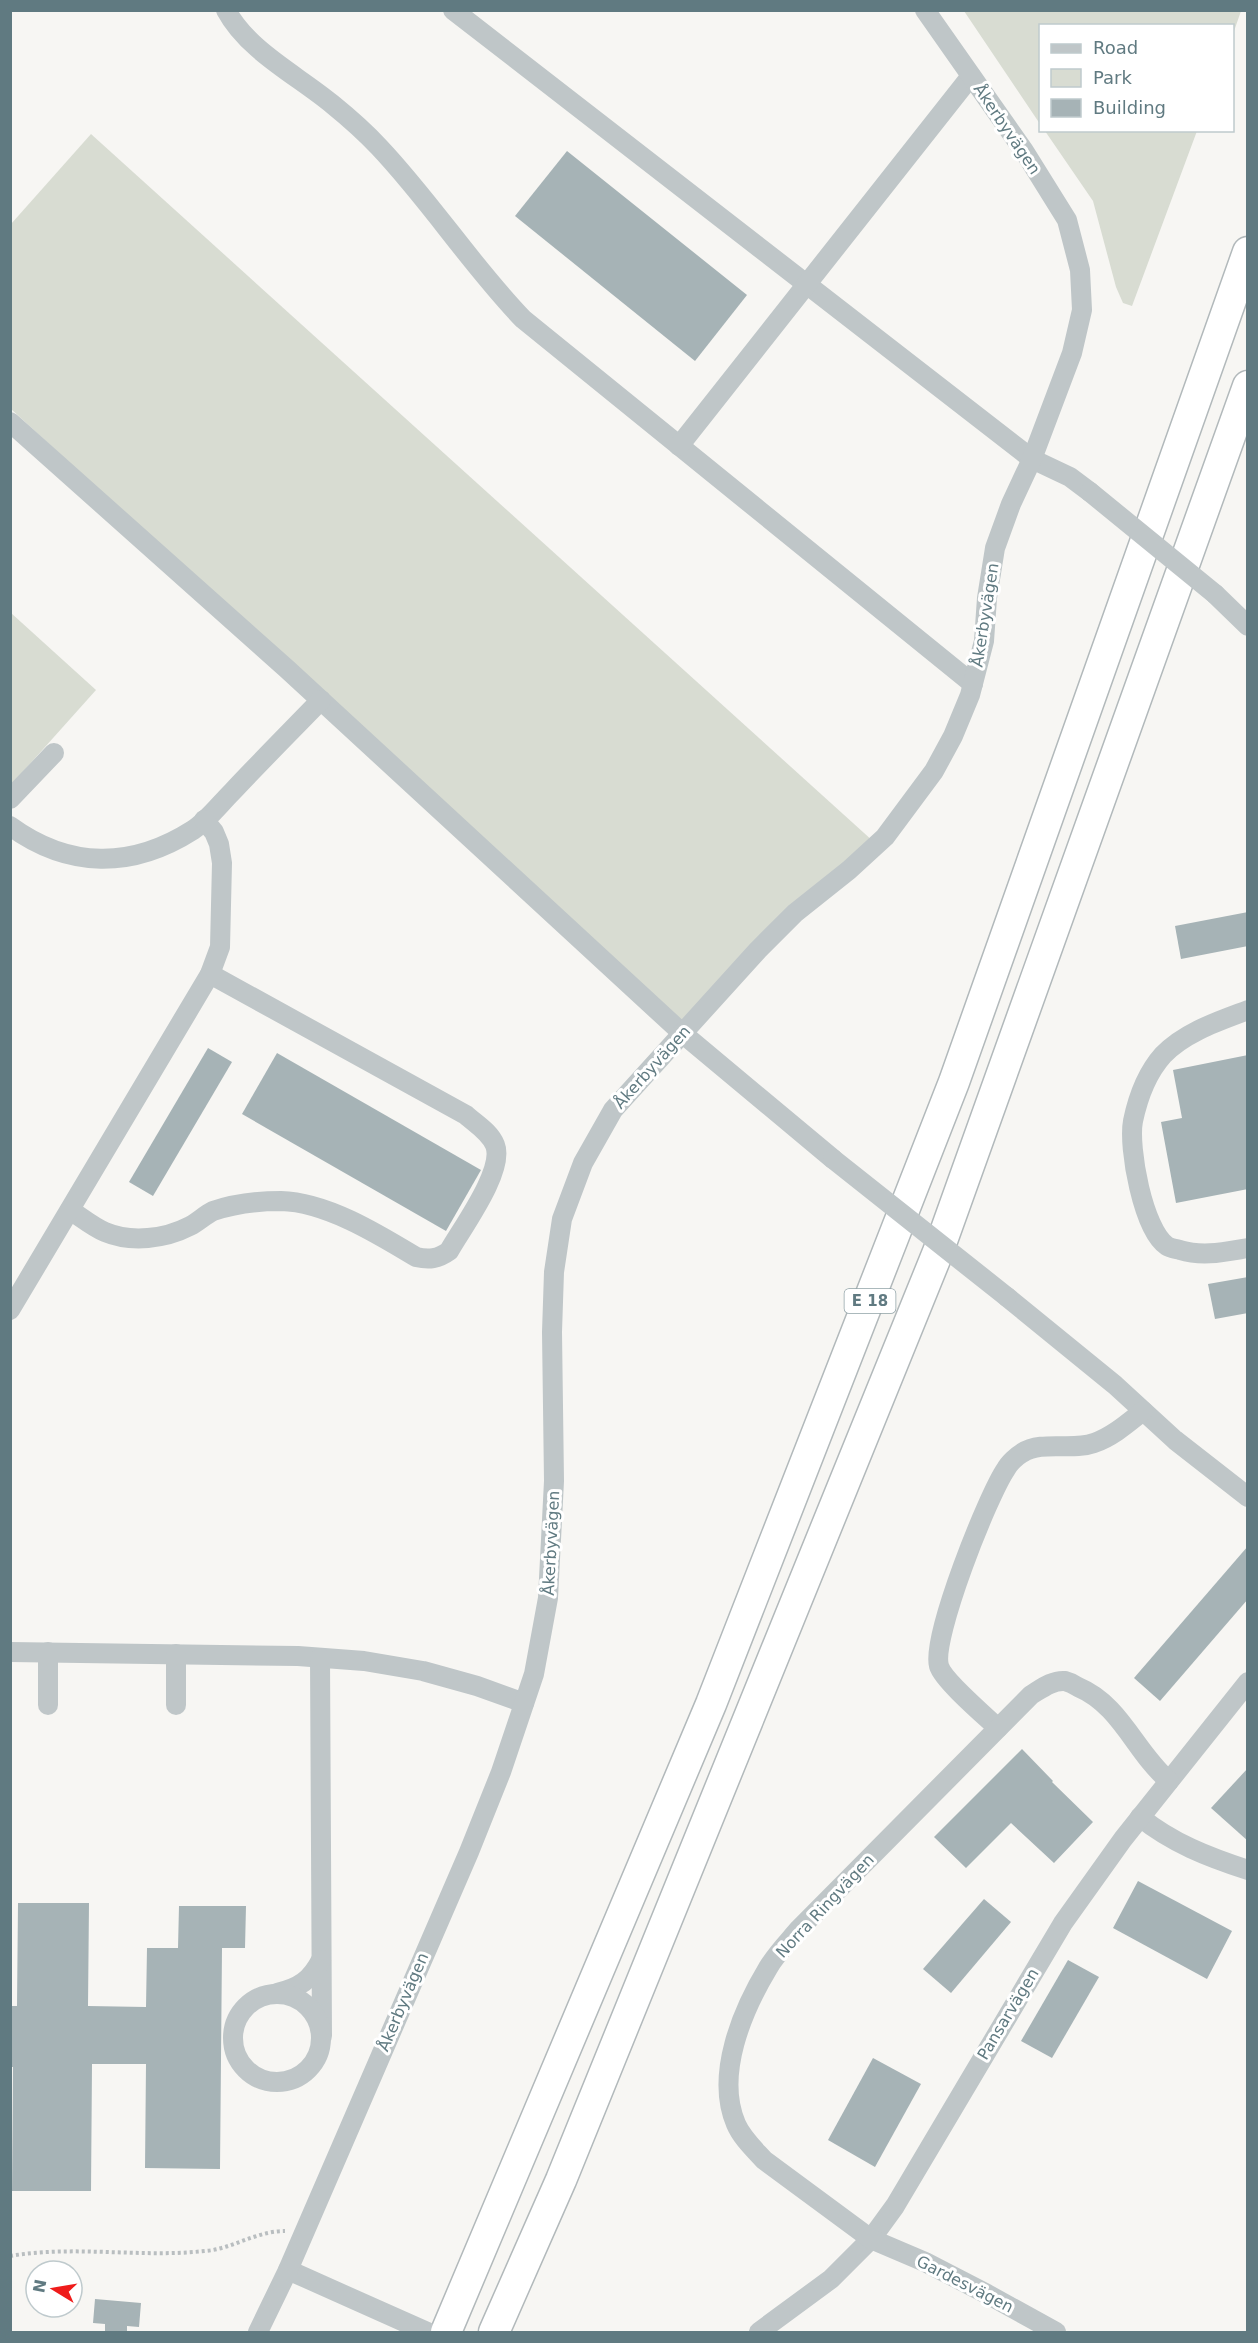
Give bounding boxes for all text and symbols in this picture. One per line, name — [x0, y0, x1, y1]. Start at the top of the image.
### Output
legend — [1039, 24, 1234, 132]
text: Road — [1093, 37, 1138, 58]
text: Park — [1093, 67, 1132, 88]
street label: Åkerbyvägen — [970, 80, 1044, 178]
text: Building — [1093, 97, 1166, 118]
street label: Åkerbyvägen — [967, 562, 1003, 668]
street label: Åkerbyvägen — [610, 1022, 694, 1112]
road number: E 18 — [844, 1289, 896, 1313]
street label: Åkerbyvägen — [539, 1490, 563, 1596]
street label: Norra Ringvägen — [772, 1850, 878, 1962]
street label: Åkerbyvägen — [374, 1950, 432, 2054]
street label: Pansarvägen — [973, 1965, 1043, 2063]
street label: Gardesvägen — [913, 2251, 1017, 2317]
north arrow — [24, 2259, 84, 2319]
text: N — [29, 2278, 50, 2295]

